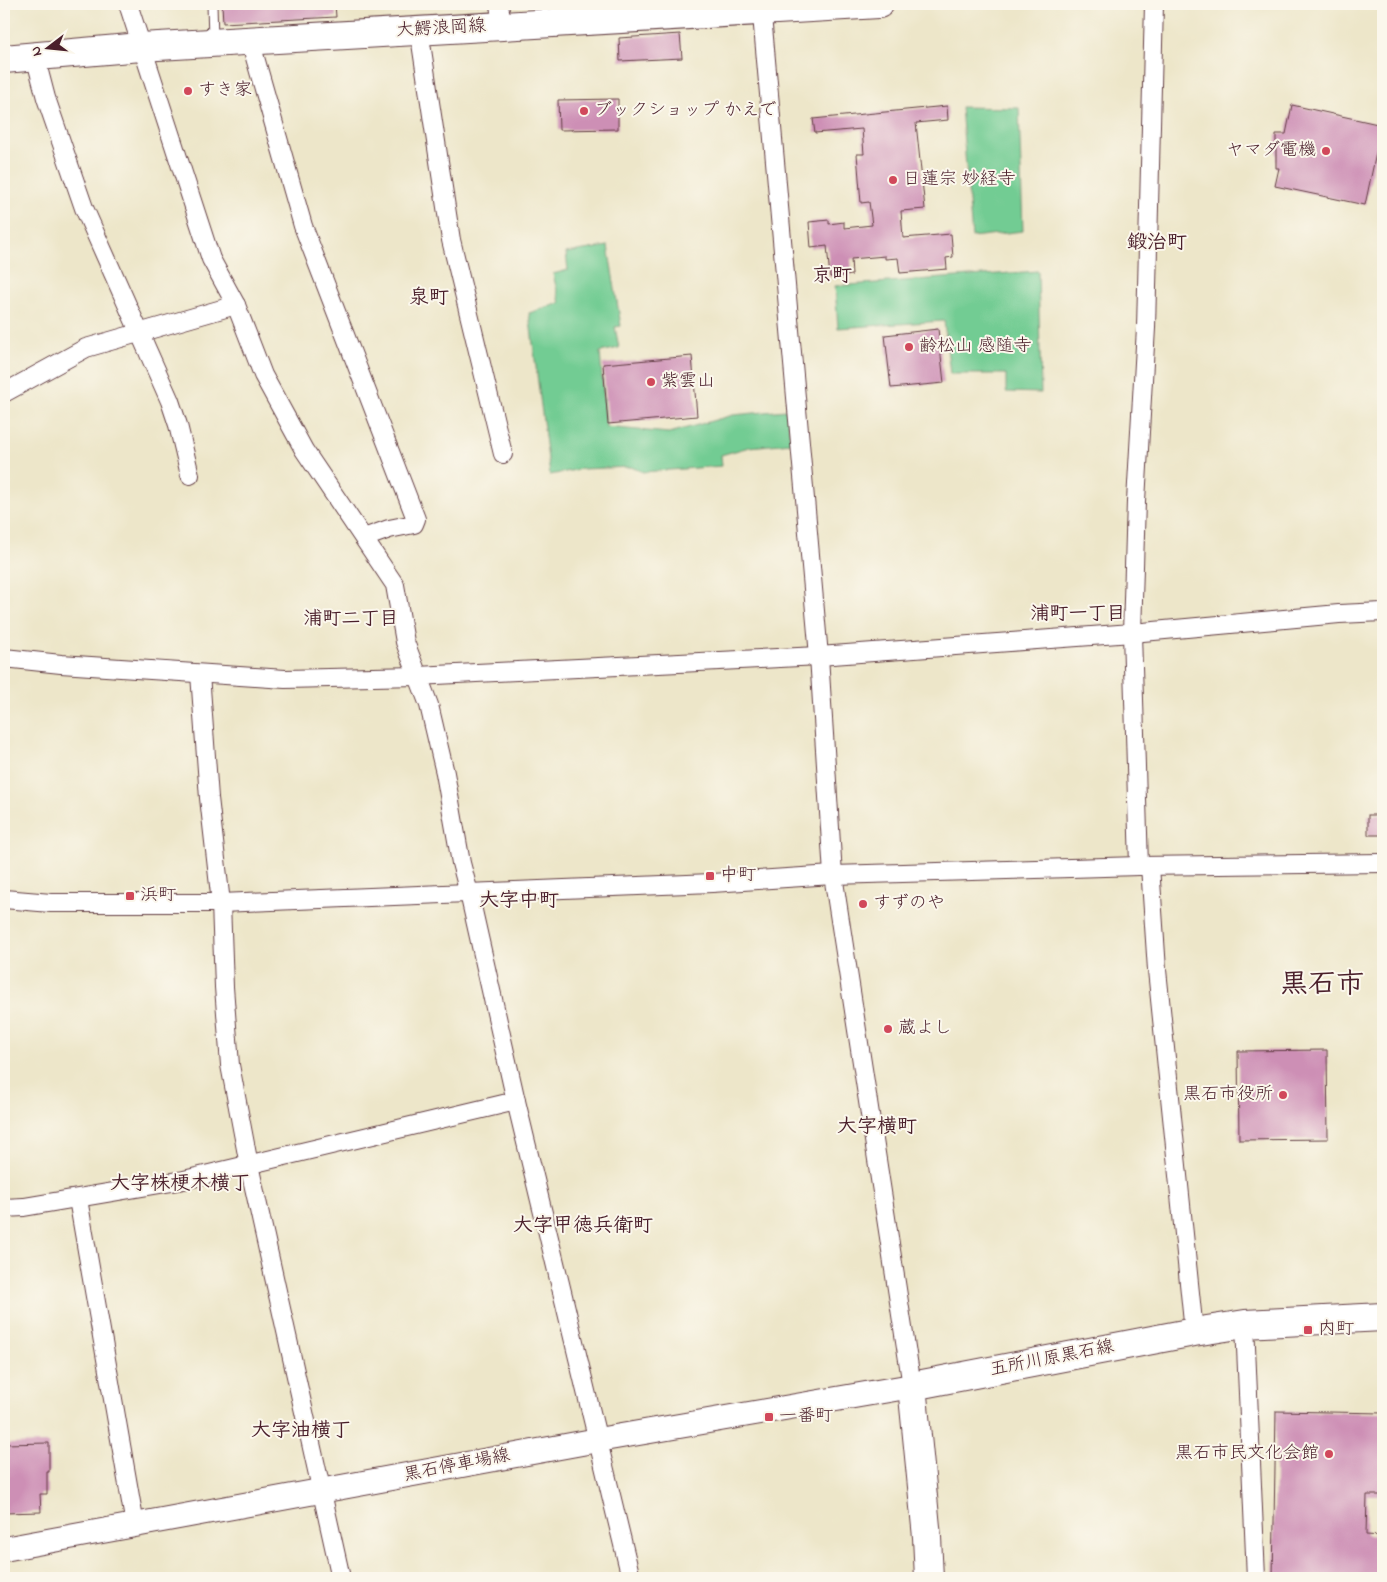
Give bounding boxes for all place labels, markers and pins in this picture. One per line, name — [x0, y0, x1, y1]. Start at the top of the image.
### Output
place label: すき家 — [198, 78, 252, 104]
marker: すき家 — [182, 85, 194, 97]
place label: ブックショップ かえで — [594, 98, 776, 124]
marker: ブックショップ かえで — [578, 105, 590, 117]
place label: ヤマダ電機 — [1226, 138, 1316, 164]
marker: ヤマダ電機 — [1320, 145, 1332, 157]
place label: 日蓮宗 妙経寺 — [903, 167, 1016, 193]
marker: 日蓮宗 妙経寺 — [887, 174, 899, 186]
place label: 齢松山 感随寺 — [919, 334, 1032, 360]
marker: 齢松山 感随寺 — [903, 341, 915, 353]
place label: 紫雲山 — [661, 369, 715, 395]
marker: 紫雲山 — [645, 376, 657, 388]
place label: 中町 — [720, 863, 756, 889]
marker: 中町 — [704, 870, 716, 882]
place label: 浜町 — [140, 883, 176, 909]
marker: 浜町 — [124, 890, 136, 902]
place label: すずのや — [873, 891, 945, 917]
marker: すずのや — [857, 898, 869, 910]
place label: 蔵よし — [898, 1016, 952, 1042]
marker: 蔵よし — [882, 1023, 894, 1035]
place label: 黒石市役所 — [1183, 1082, 1273, 1108]
marker: 黒石市役所 — [1277, 1089, 1289, 1101]
place label: 内町 — [1318, 1317, 1354, 1343]
marker: 内町 — [1302, 1324, 1314, 1336]
place label: 一番町 — [779, 1404, 833, 1430]
marker: 一番町 — [763, 1411, 775, 1423]
place label: 黒石市民文化会館 — [1175, 1441, 1319, 1467]
marker: 黒石市民文化会館 — [1323, 1448, 1335, 1460]

